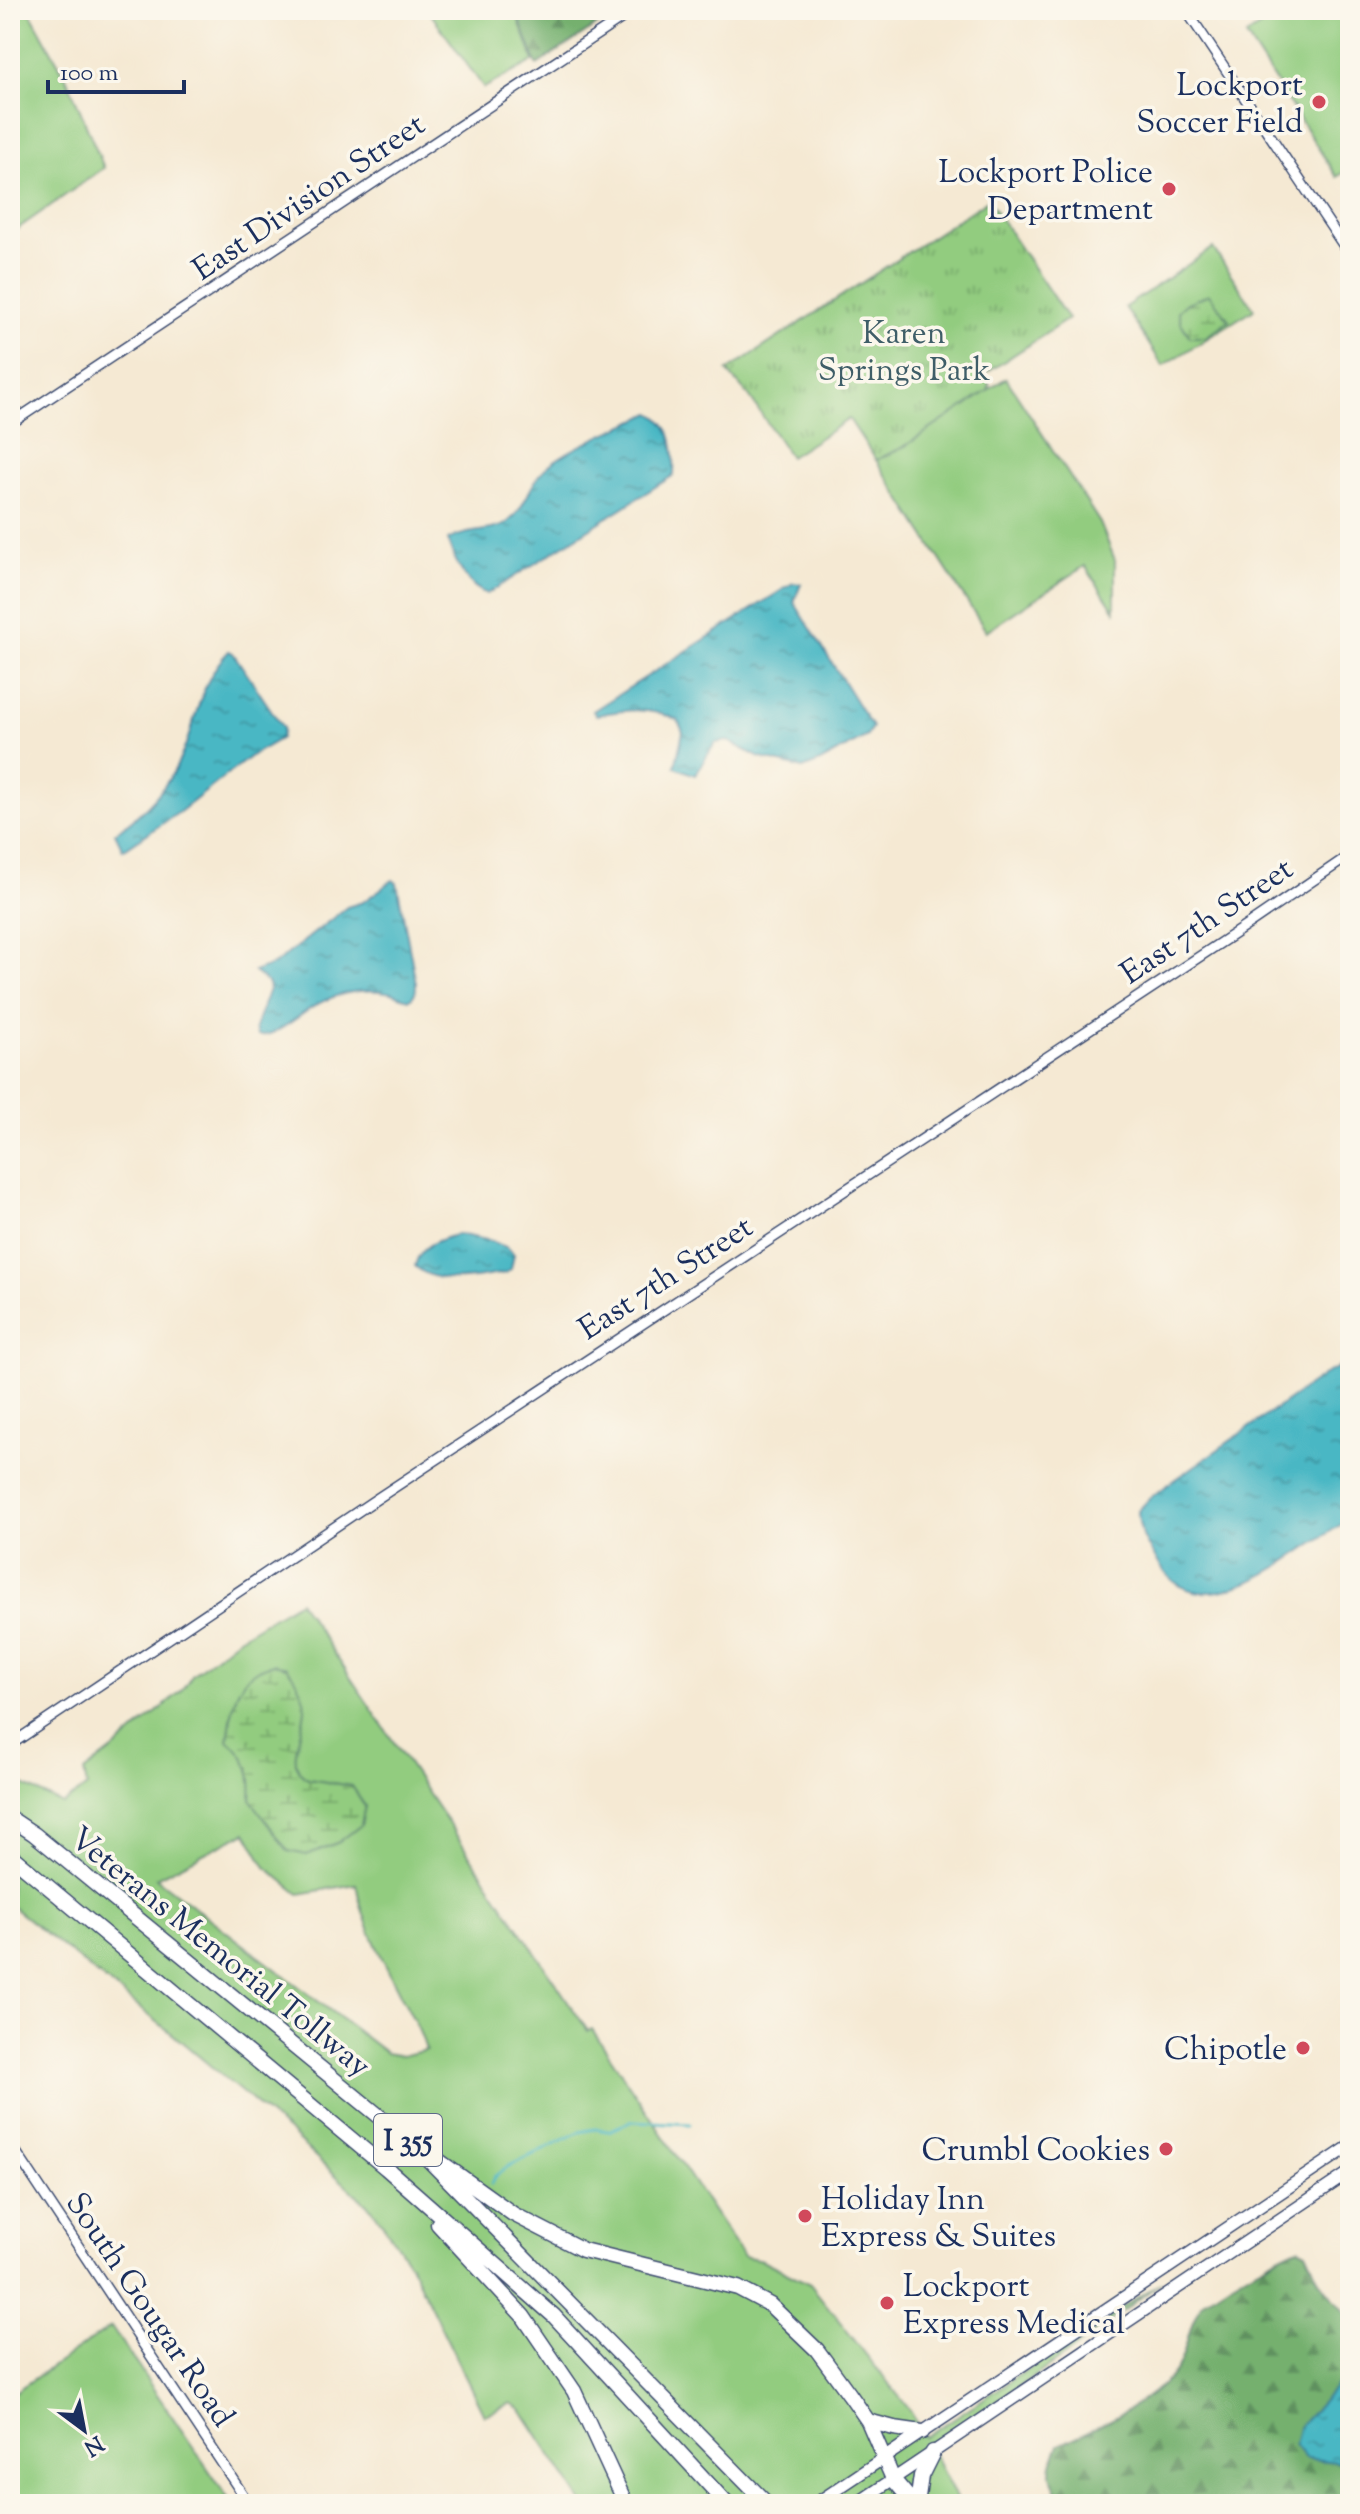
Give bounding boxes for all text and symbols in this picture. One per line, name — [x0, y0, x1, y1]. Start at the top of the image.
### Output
scale bar — [48, 44, 184, 94]
text: 100 m — [60, 57, 118, 91]
place label: Lockport Soccer Field — [1136, 64, 1303, 147]
marker: Lockport Soccer Field — [1310, 93, 1328, 111]
street label: East Division Street — [184, 103, 435, 294]
place label: Lockport Police Department — [939, 151, 1153, 234]
marker: Lockport Police Department — [1160, 180, 1178, 198]
park label: Karen Springs Park — [818, 312, 990, 395]
street label: East 7th Street — [1112, 848, 1303, 997]
street label: East 7th Street — [570, 1206, 763, 1353]
street label: Veterans Memorial Tollway — [58, 1817, 380, 2090]
place label: Chipotle — [1164, 2028, 1287, 2074]
marker: Chipotle — [1294, 2039, 1312, 2057]
road number: I 355 — [374, 2114, 442, 2166]
place label: Crumbl Cookies — [921, 2129, 1150, 2175]
marker: Crumbl Cookies — [1157, 2140, 1175, 2158]
place label: Holiday Inn Express & Suites — [821, 2178, 1056, 2261]
street label: South Gougar Road — [53, 2184, 244, 2437]
marker: Holiday Inn Express & Suites — [796, 2207, 814, 2225]
place label: Lockport Express Medical — [903, 2265, 1125, 2348]
marker: Lockport Express Medical — [878, 2294, 896, 2312]
north arrow — [44, 2390, 124, 2470]
text: N — [77, 2426, 109, 2463]

